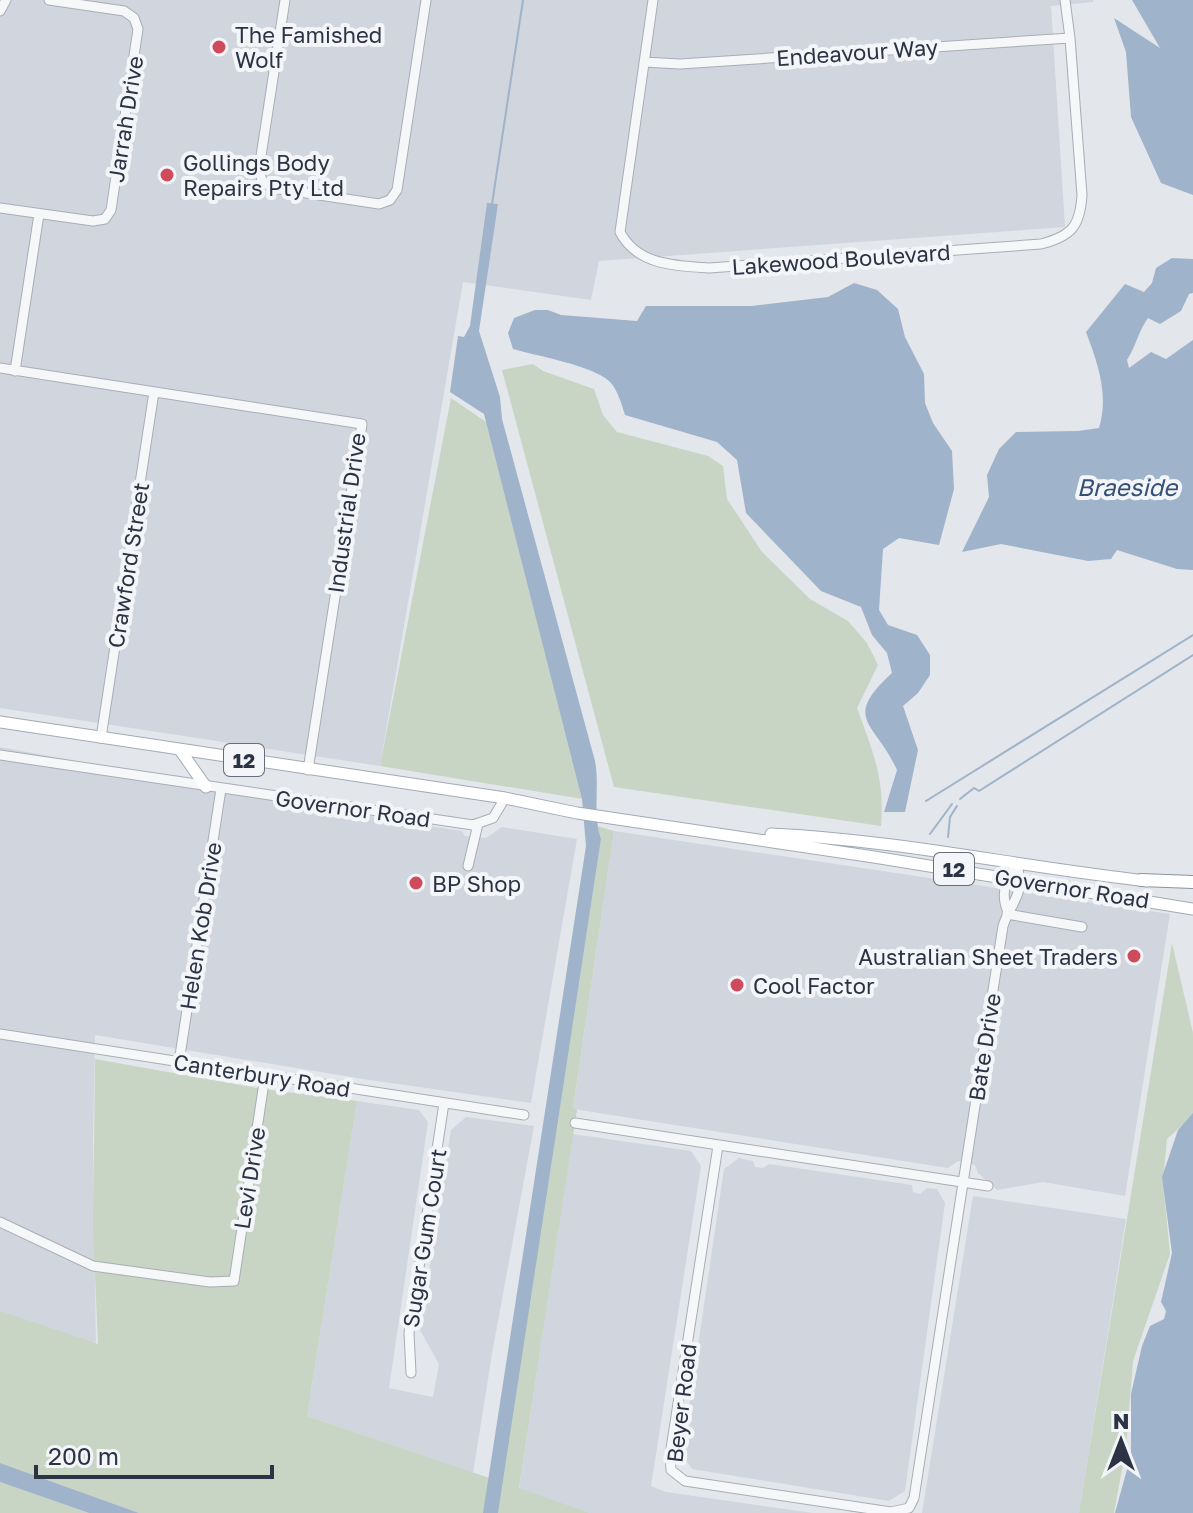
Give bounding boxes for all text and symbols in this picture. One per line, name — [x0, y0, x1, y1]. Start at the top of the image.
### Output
place label: The Famished Wolf — [235, 21, 382, 73]
street label: Endeavour Way — [775, 33, 939, 71]
marker: The Famished Wolf — [210, 38, 228, 56]
street label: Jarrah Drive — [102, 54, 148, 184]
place label: Gollings Body Repairs Pty Ltd — [183, 149, 344, 201]
marker: Gollings Body Repairs Pty Ltd — [158, 166, 176, 184]
street label: Lakewood Boulevard — [731, 238, 951, 280]
street label: Industrial Drive — [321, 431, 371, 595]
water label: Braeside — [1077, 472, 1179, 501]
street label: Crawford Street — [102, 480, 154, 650]
road number: 12 — [224, 744, 264, 776]
street label: Governor Road — [274, 784, 432, 832]
street label: Helen Kob Drive — [173, 840, 227, 1012]
road number: 12 — [934, 853, 974, 885]
street label: Governor Road — [993, 862, 1151, 914]
place label: BP Shop — [432, 870, 521, 897]
marker: BP Shop — [407, 874, 425, 892]
place label: Australian Sheet Traders — [858, 943, 1118, 970]
marker: Australian Sheet Traders — [1125, 947, 1143, 965]
place label: Cool Factor — [753, 972, 875, 999]
marker: Cool Factor — [728, 976, 746, 994]
street label: Bate Drive — [962, 991, 1006, 1103]
street label: Canterbury Road — [172, 1048, 352, 1102]
street label: Levi Drive — [228, 1125, 270, 1231]
street label: Sugar Gum Court — [397, 1147, 451, 1329]
street label: Beyer Road — [660, 1342, 702, 1464]
north arrow — [1081, 1401, 1161, 1481]
text: N — [1113, 1407, 1129, 1434]
scale bar — [36, 1429, 272, 1479]
text: 200 m — [48, 1441, 119, 1470]

